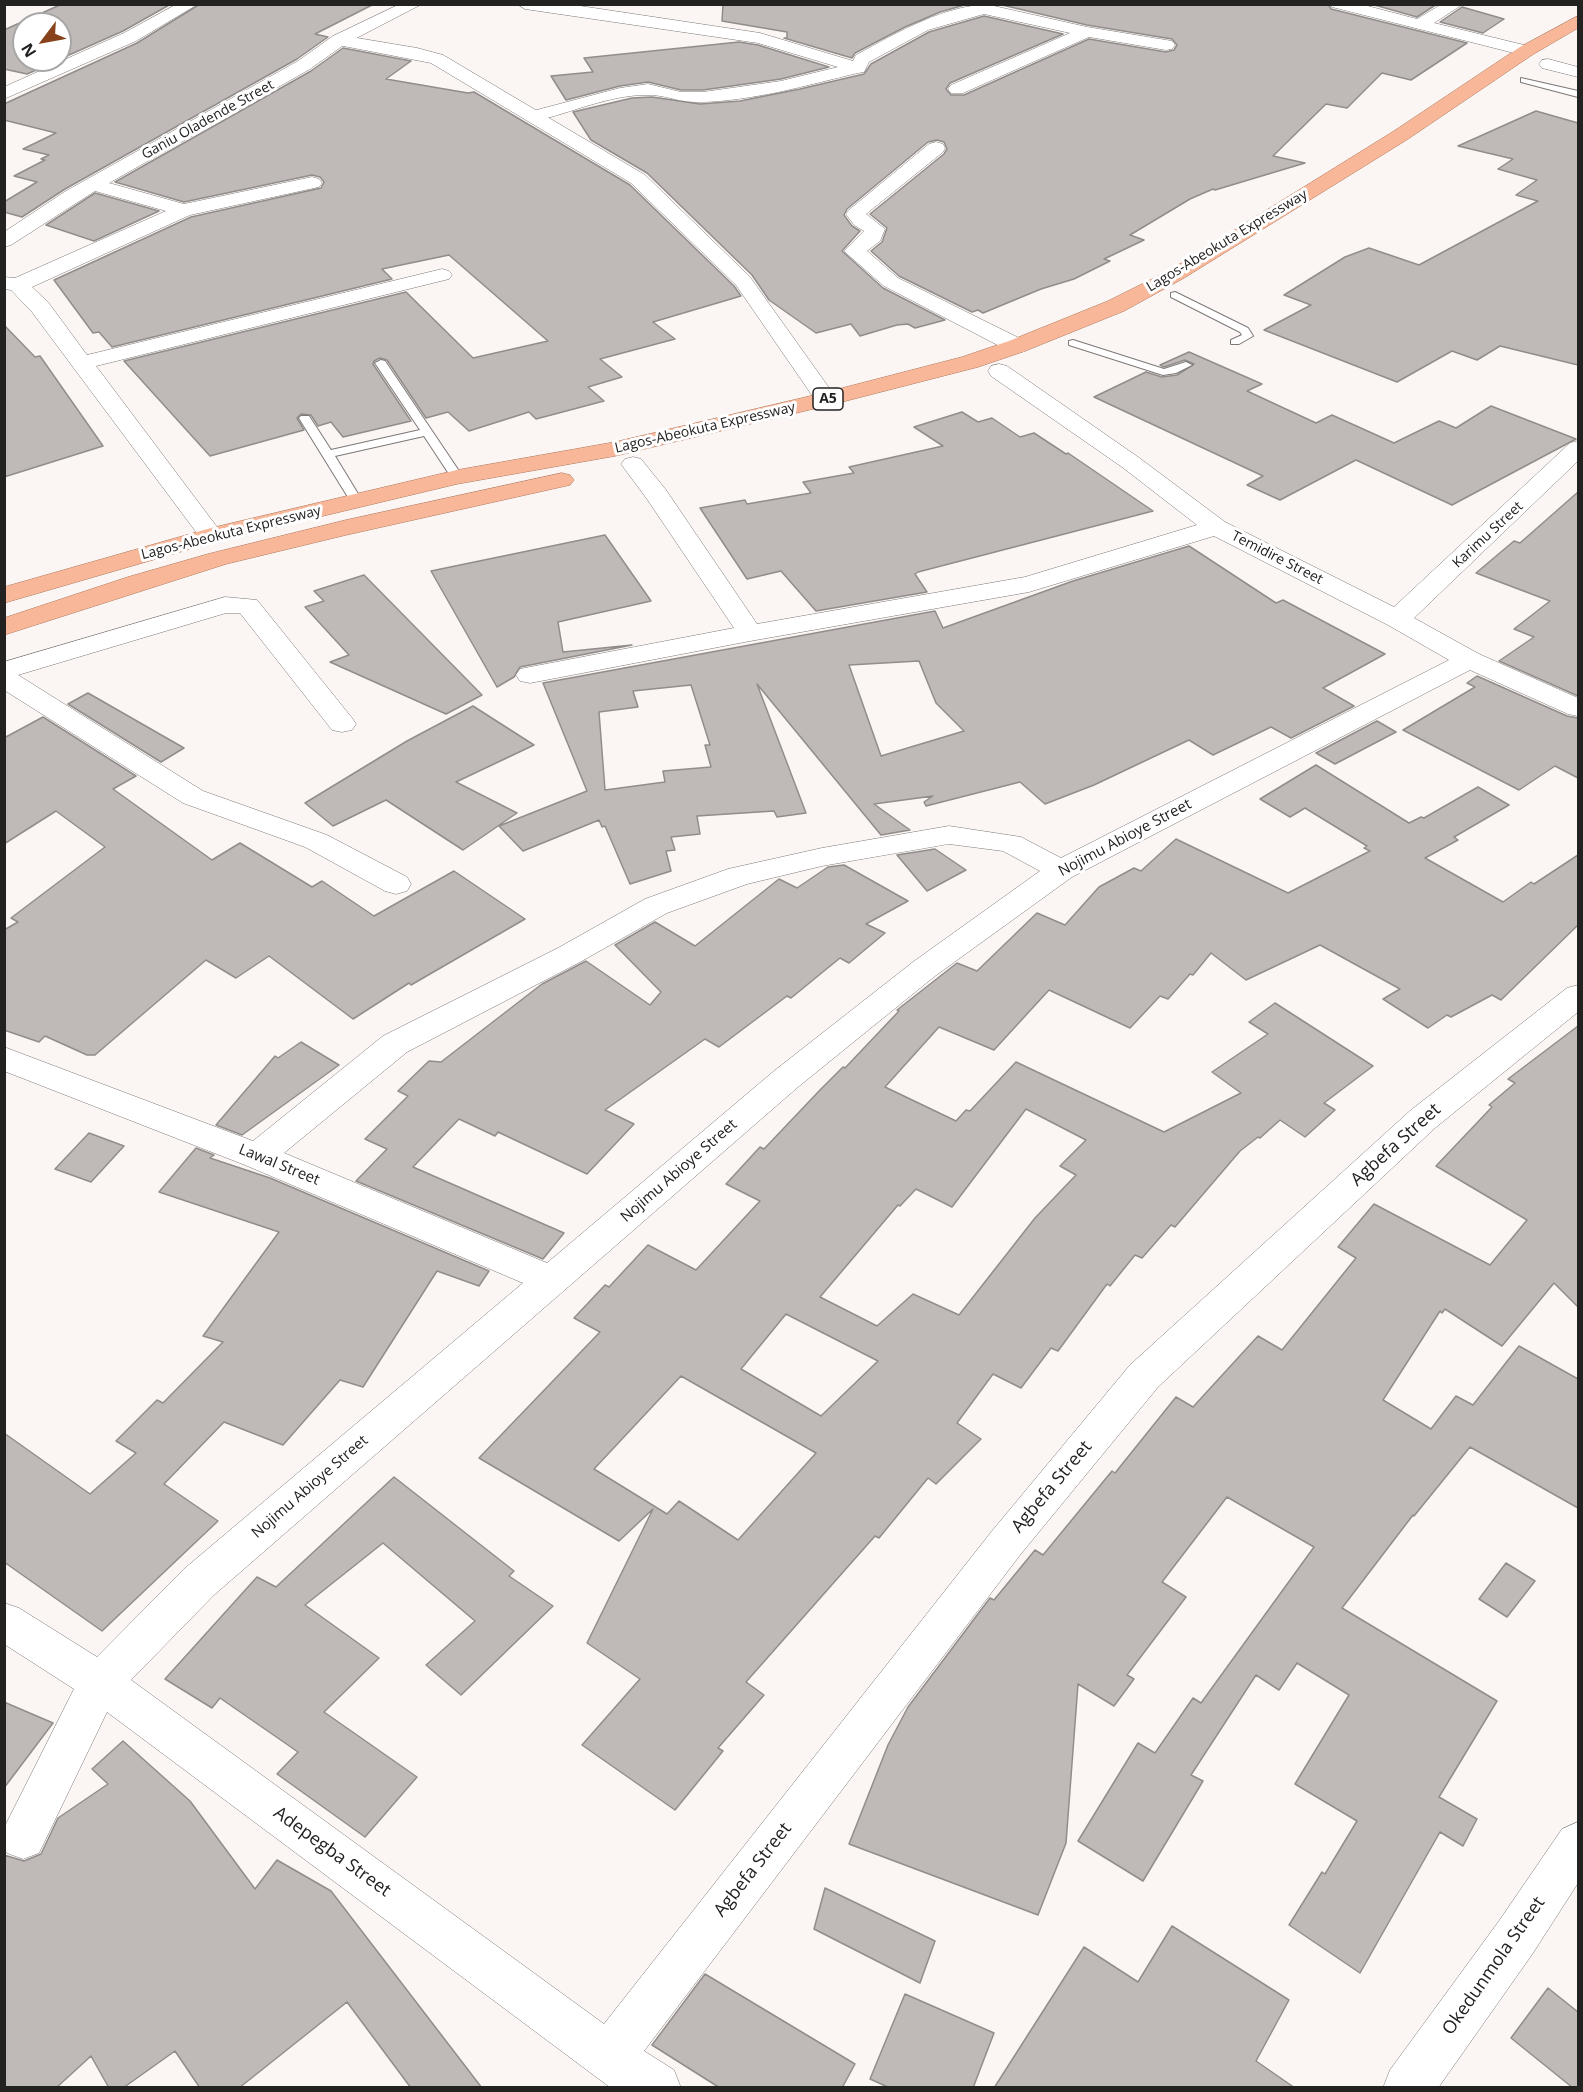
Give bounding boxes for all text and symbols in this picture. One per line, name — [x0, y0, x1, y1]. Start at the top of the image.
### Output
north arrow — [12, 12, 72, 72]
text: N — [16, 39, 41, 62]
street label: Ganiu Oladende Street — [139, 77, 277, 163]
street label: Lagos-Abeokuta Expressway — [1144, 186, 1310, 296]
road number: A5 — [813, 388, 843, 410]
street label: Lagos-Abeokuta Expressway — [613, 399, 797, 457]
street label: Karimu Street — [1449, 498, 1527, 572]
street label: Lagos-Abeokuta Expressway — [139, 503, 323, 563]
street label: Temidire Street — [1228, 528, 1326, 588]
street label: Nojimu Abioye Street — [1055, 795, 1195, 881]
street label: Agbefa Street — [1347, 1099, 1445, 1191]
street label: Nojimu Abioye Street — [617, 1116, 741, 1226]
street label: Lawal Street — [236, 1141, 322, 1189]
street label: Nojimu Abioye Street — [248, 1432, 372, 1542]
street label: Agbefa Street — [1007, 1437, 1097, 1537]
street label: Adepegba Street — [269, 1802, 395, 1902]
street label: Agbefa Street — [710, 1819, 796, 1921]
street label: Okedunmola Street — [1438, 1893, 1550, 2039]

